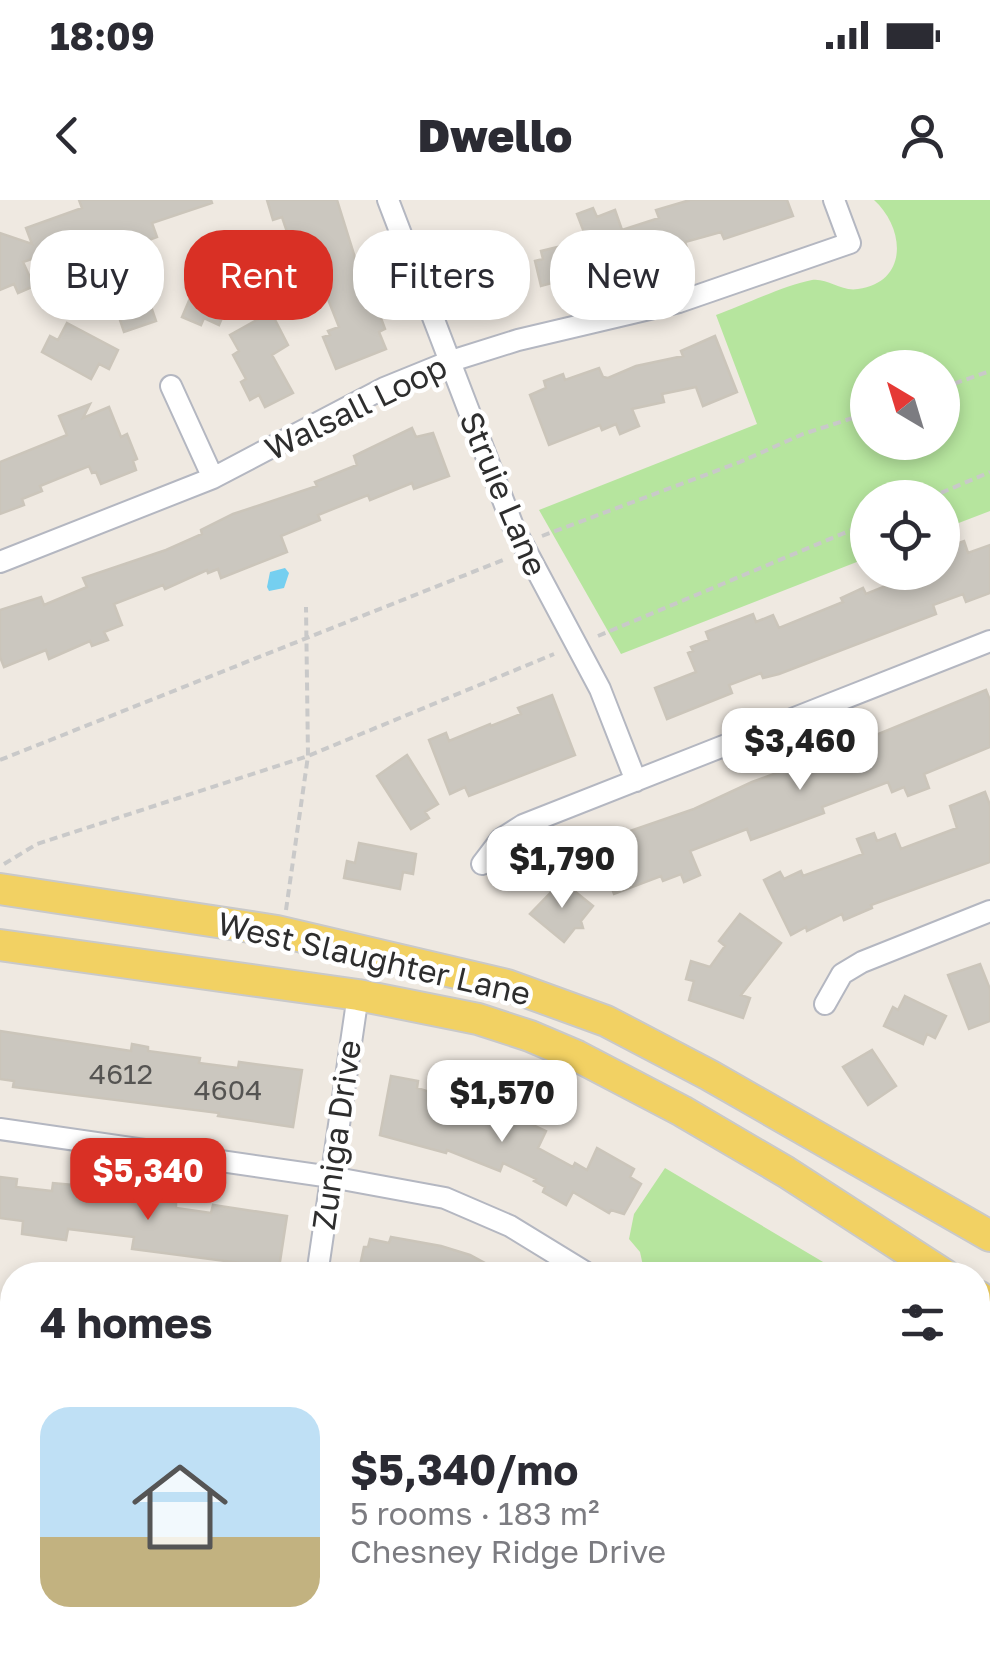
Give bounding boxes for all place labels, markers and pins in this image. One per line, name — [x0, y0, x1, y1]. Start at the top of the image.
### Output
pin: $3,460 — [719, 708, 881, 793]
pin: $1,790 — [481, 826, 643, 911]
pin: $1,570 — [421, 1060, 583, 1145]
pin: $5,340 — [67, 1138, 229, 1223]

